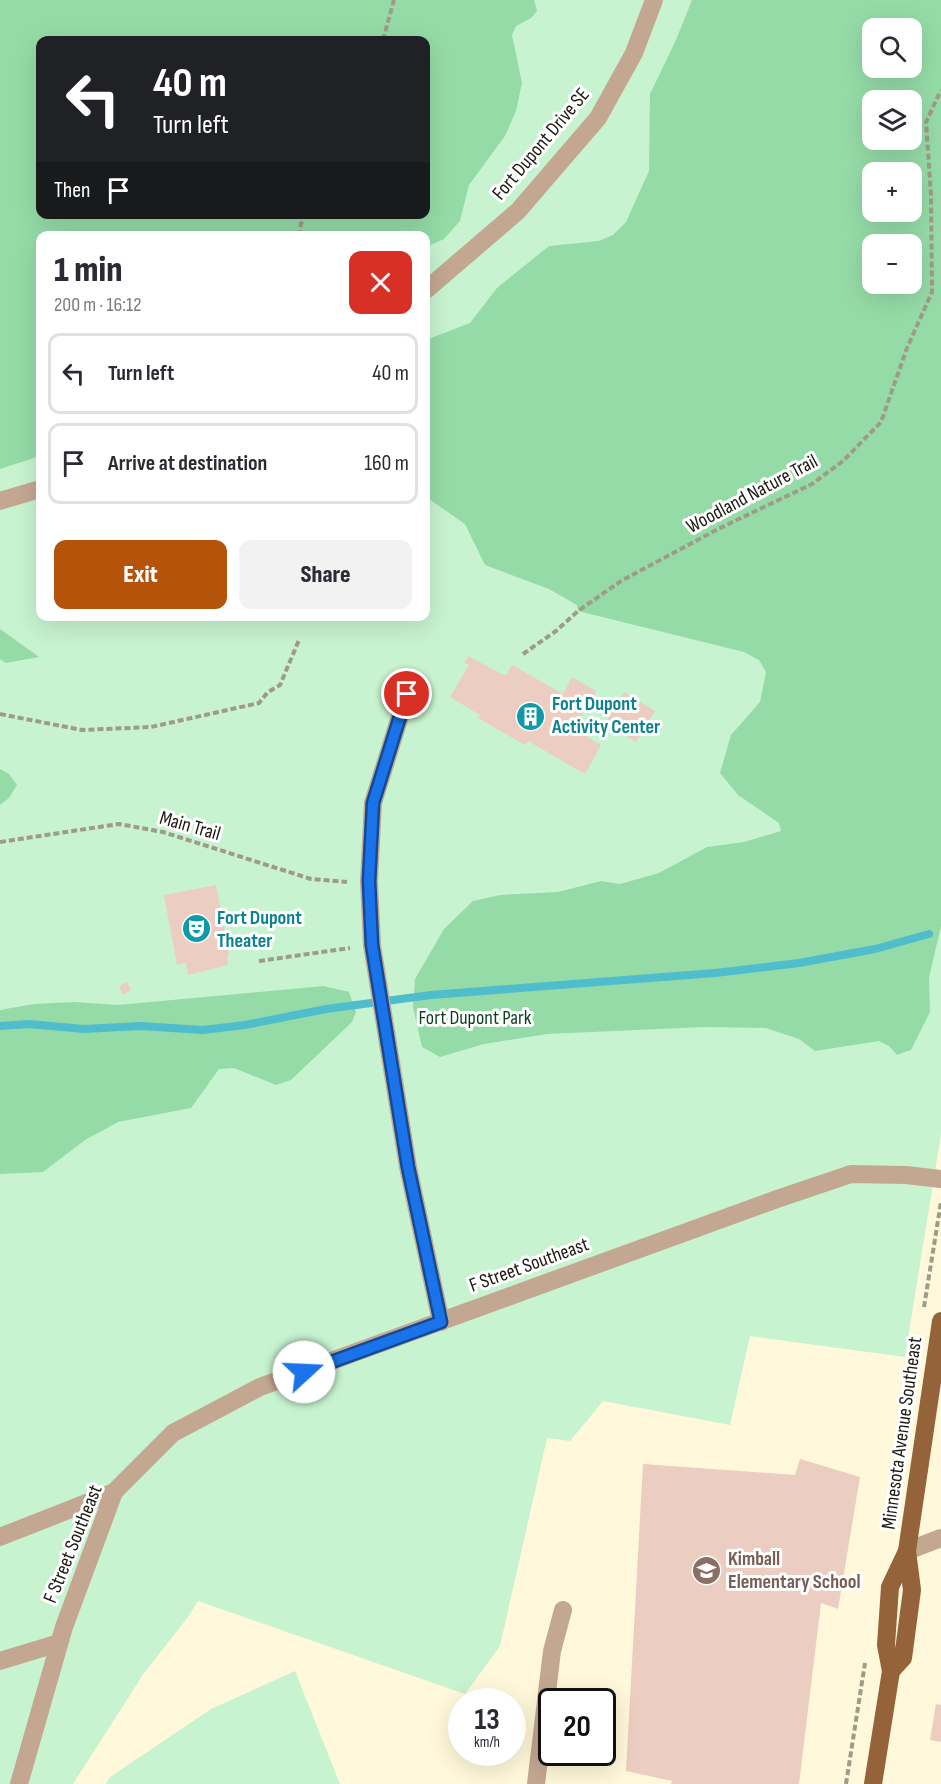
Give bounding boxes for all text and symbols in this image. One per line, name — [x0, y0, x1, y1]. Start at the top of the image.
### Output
map controls — [862, 18, 922, 294]
button: search — [862, 18, 922, 78]
text: 40 m — [153, 58, 227, 109]
icon: left — [54, 60, 132, 138]
street label: Fort Dupont Drive SE — [487, 83, 595, 205]
button: layers — [862, 90, 922, 150]
text: Turn left — [153, 109, 229, 141]
button: + — [862, 162, 922, 222]
icon: arrive — [102, 174, 135, 207]
text: Then — [54, 177, 90, 204]
button: − — [862, 234, 922, 294]
text: 1 min — [54, 249, 122, 292]
button: close — [349, 251, 412, 314]
text: 200 m · 16:12 — [54, 293, 141, 317]
icon: left — [57, 357, 90, 390]
text: Turn left — [108, 360, 174, 387]
text: 40 m — [372, 360, 409, 387]
icon: arrive — [57, 447, 90, 480]
street label: Woodland Nature Trail — [682, 449, 822, 539]
text: Arrive at destination — [108, 450, 267, 477]
text: 160 m — [364, 450, 409, 477]
button: Exit — [54, 540, 227, 609]
button: Share — [239, 540, 412, 609]
pin — [381, 668, 432, 719]
icon: arrive — [390, 677, 423, 710]
place label: Fort Dupont Activity Center — [551, 692, 660, 739]
building icon: Fort Dupont Activity Center — [515, 700, 547, 732]
street label: Main Trail — [157, 806, 223, 846]
place label: Fort Dupont Theater — [217, 906, 302, 953]
theatre icon: Fort Dupont Theater — [180, 913, 212, 945]
park label: Fort Dupont Park — [419, 1006, 532, 1030]
street label: F Street Southeast — [466, 1232, 592, 1298]
street label: Minnesota Avenue Southeast — [877, 1335, 927, 1531]
position arrow — [272, 1340, 336, 1404]
street label: F Street Southeast — [38, 1481, 108, 1607]
place label: Kimball Elementary School — [728, 1547, 861, 1594]
school or university icon: Kimball Elementary School — [691, 1555, 723, 1587]
speed limit sign: 20 — [538, 1688, 616, 1766]
text: 13 — [474, 1702, 500, 1738]
text: km/h — [474, 1733, 500, 1752]

